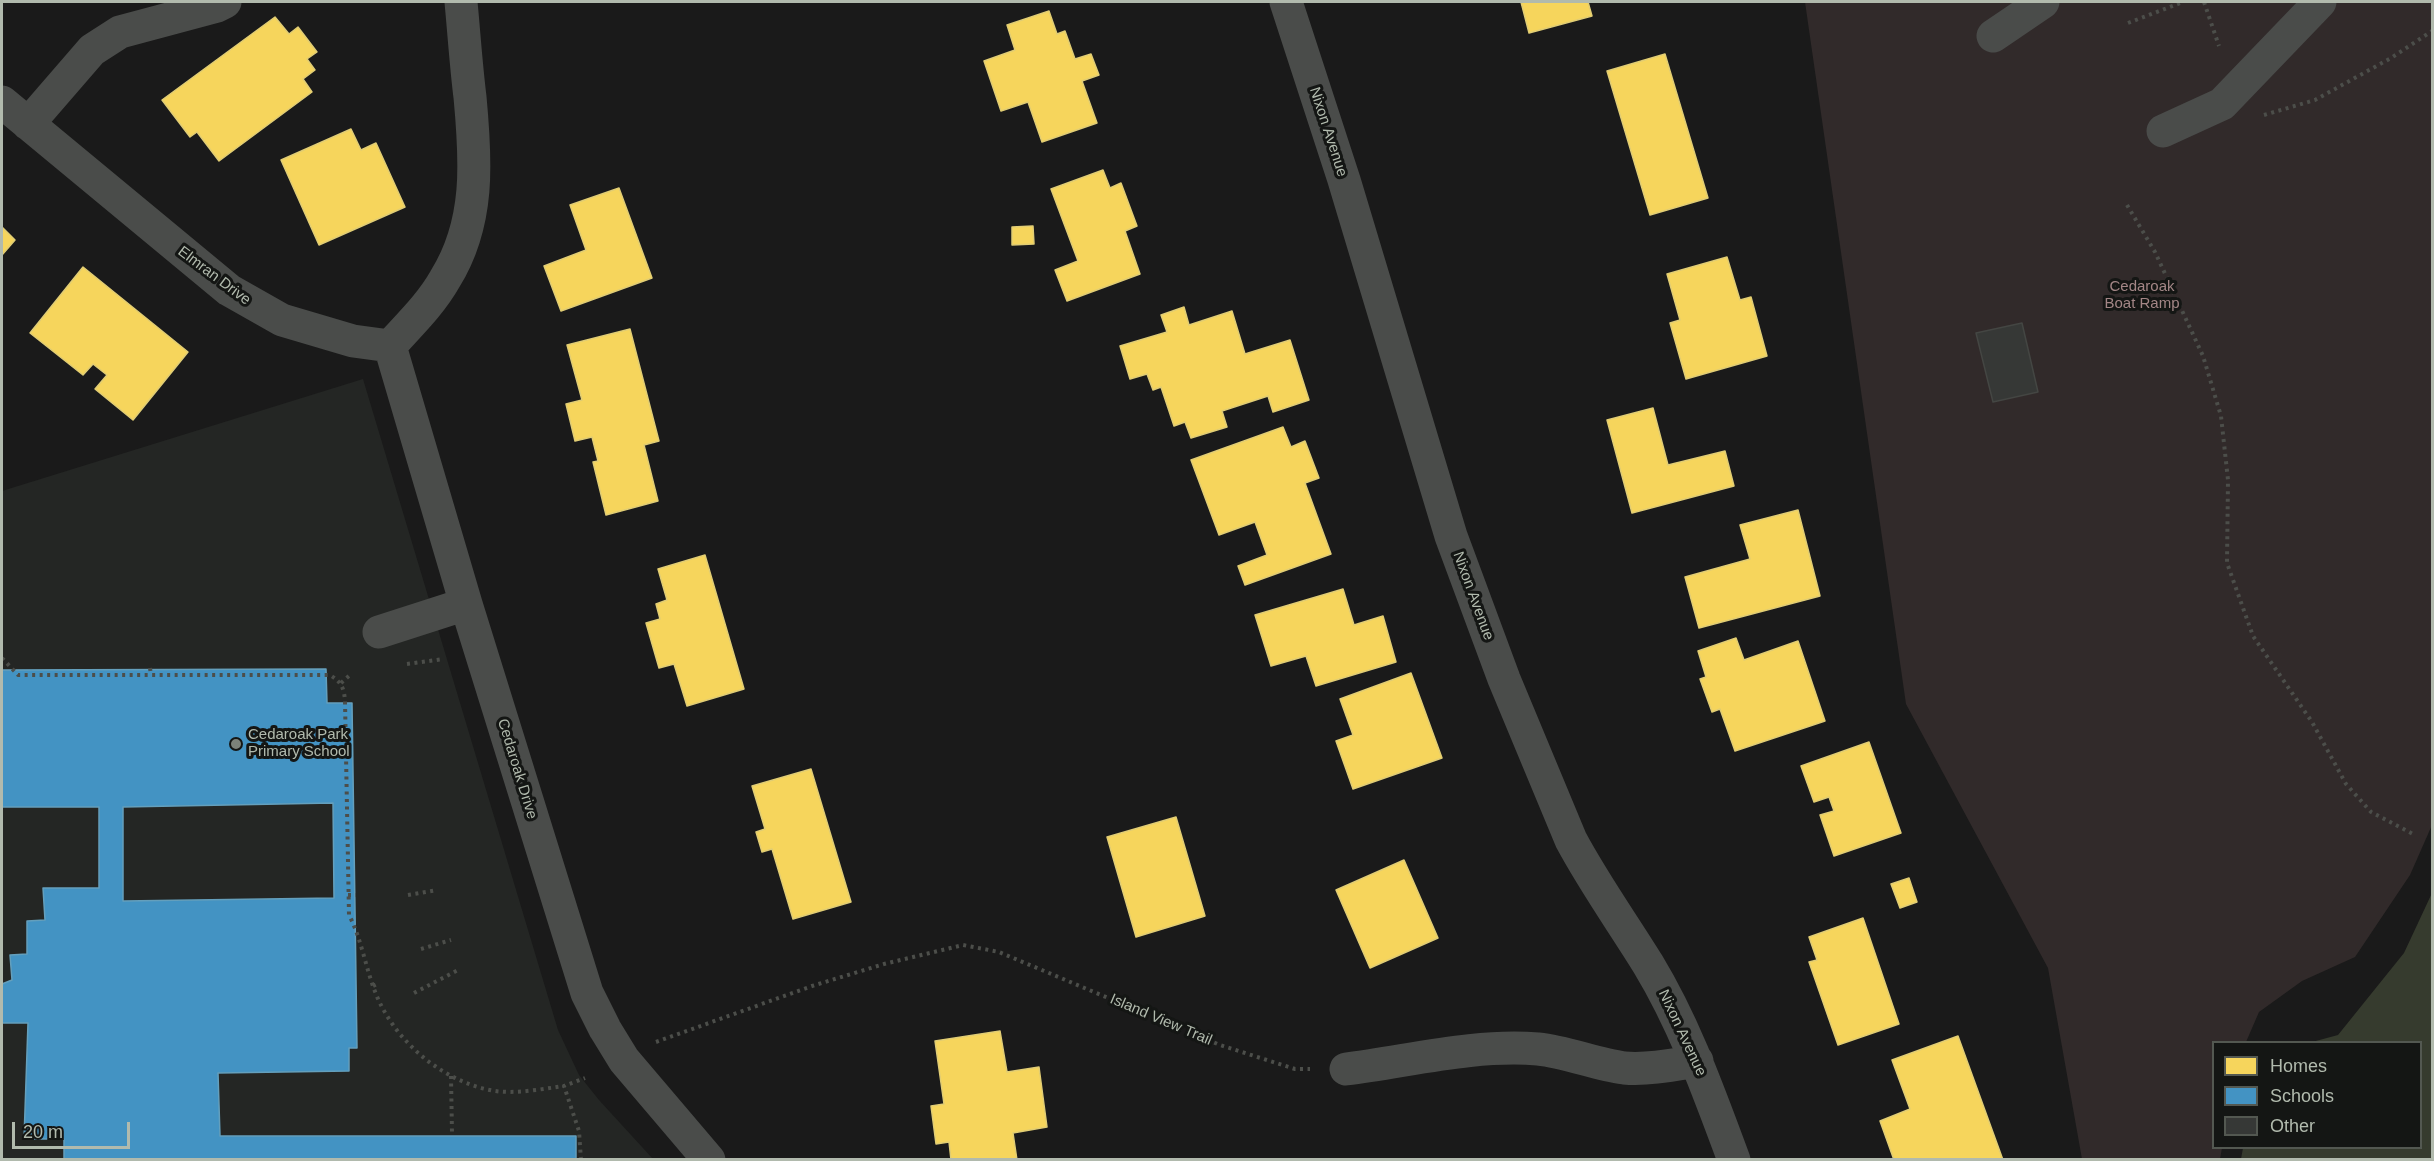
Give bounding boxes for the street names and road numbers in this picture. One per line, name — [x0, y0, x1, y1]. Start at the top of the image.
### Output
street label: Nixon Avenue — [1305, 85, 1351, 179]
street label: Elmran Drive — [174, 243, 254, 309]
street label: Nixon Avenue — [1449, 549, 1497, 643]
street label: Cedaroak Drive — [493, 717, 541, 821]
street label: Nixon Avenue — [1654, 987, 1710, 1079]
street label: Island View Trail — [1107, 990, 1215, 1050]

